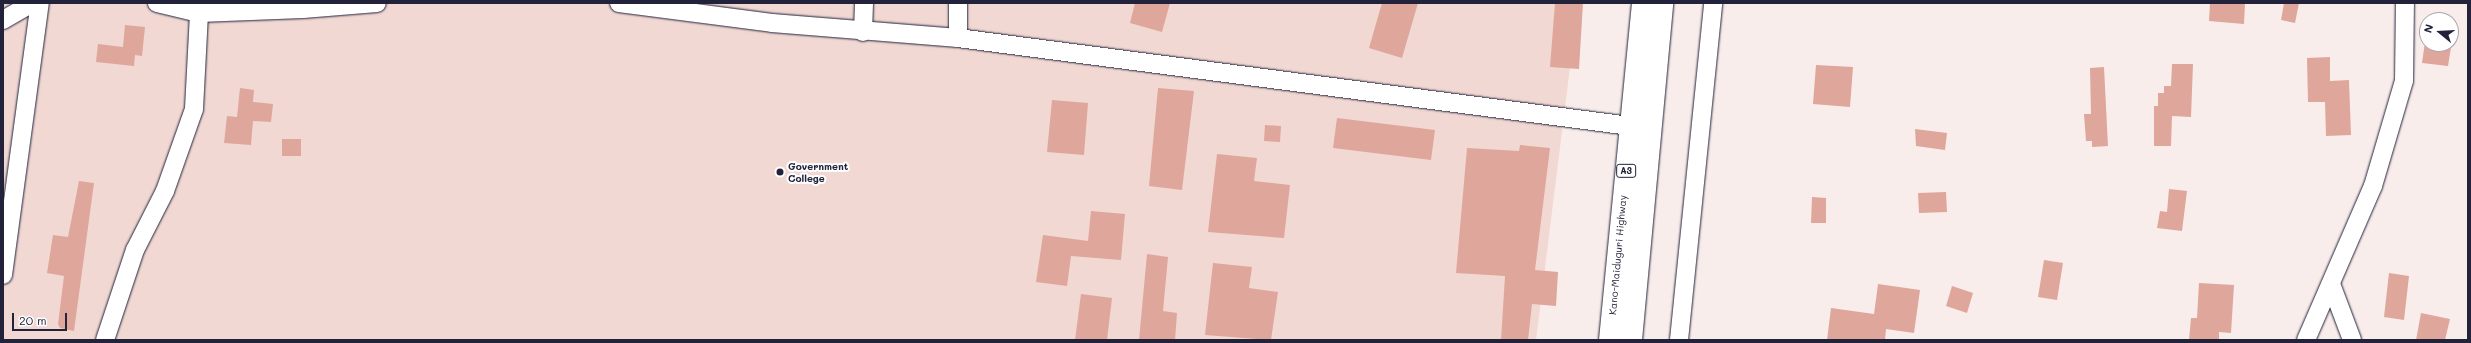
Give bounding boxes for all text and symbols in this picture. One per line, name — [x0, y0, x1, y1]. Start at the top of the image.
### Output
north arrow — [2419, 12, 2459, 52]
text: N — [2420, 22, 2436, 35]
place label: Government College — [788, 160, 848, 184]
road number: A3 — [1616, 164, 1636, 178]
marker: Government College — [775, 167, 785, 177]
street label: Kano-Maiduguri Highway — [1607, 194, 1629, 316]
scale bar — [14, 305, 69, 331]
text: 20 m — [19, 312, 47, 328]

